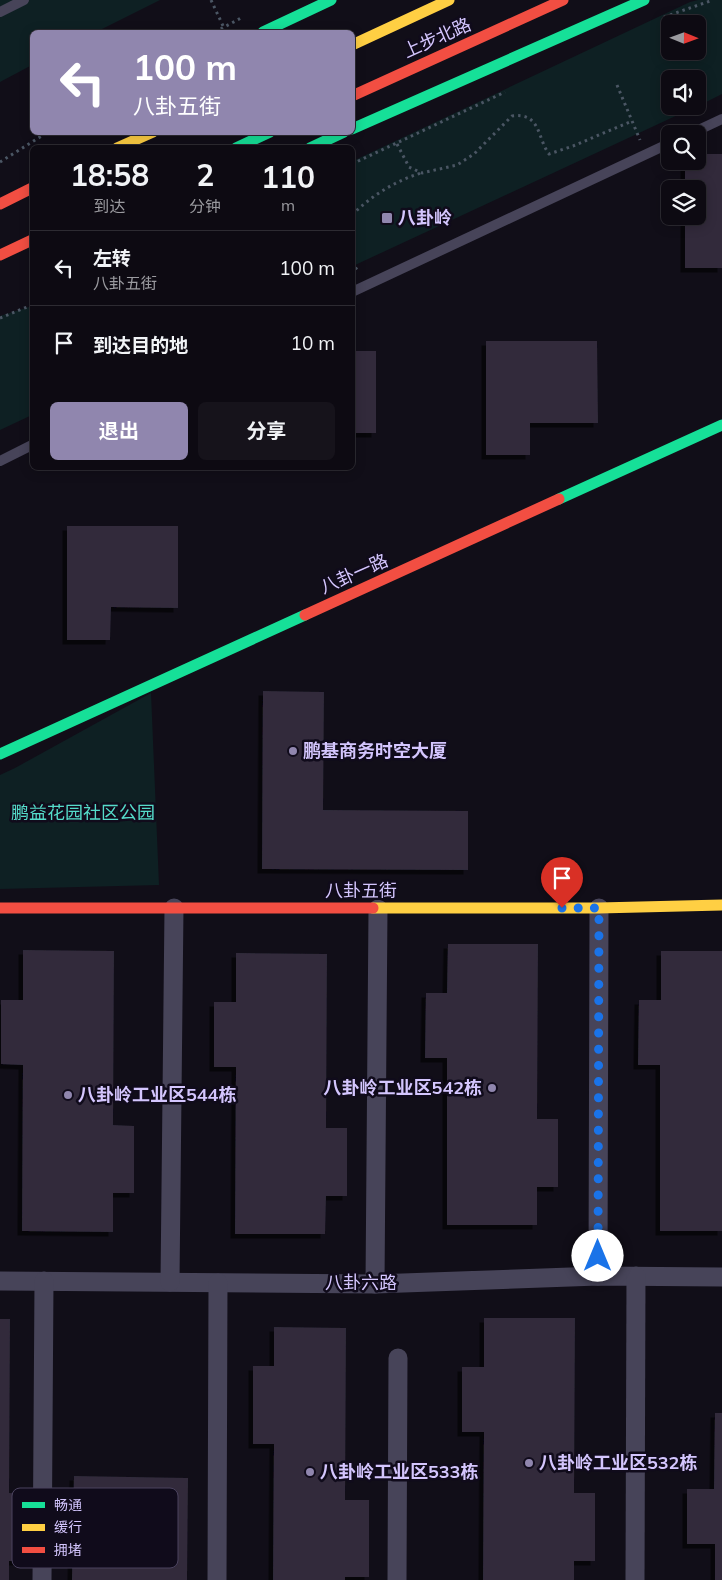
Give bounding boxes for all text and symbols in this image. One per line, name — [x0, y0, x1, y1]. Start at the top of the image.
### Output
street label: 上步北路 — [399, 12, 474, 63]
north arrow — [661, 15, 706, 60]
map controls — [661, 15, 706, 225]
text: 100 m — [133, 45, 237, 89]
icon: left — [50, 50, 115, 115]
button: sound — [661, 70, 706, 115]
text: 八卦五街 — [133, 92, 221, 120]
button: search — [661, 125, 706, 170]
text: 18:58 — [70, 156, 149, 194]
text: 2 — [196, 156, 214, 194]
text: 110 — [261, 158, 315, 196]
button: layers — [661, 180, 706, 225]
text: m — [281, 195, 295, 215]
text: 到达 — [94, 196, 126, 216]
text: 分钟 — [189, 196, 221, 216]
place label: 八卦岭 — [398, 206, 452, 229]
marker: 八卦岭 — [380, 211, 394, 225]
text: 左转 — [93, 246, 131, 270]
icon: left — [50, 254, 78, 282]
text: 100 m — [279, 256, 335, 280]
text: 八卦五街 — [93, 273, 157, 293]
icon: arrive — [50, 329, 78, 357]
text: 10 m — [291, 331, 335, 355]
text: 到达目的地 — [93, 333, 188, 357]
button: 退出 — [50, 402, 188, 460]
button: 分享 — [198, 402, 335, 460]
street label: 八卦一路 — [316, 548, 391, 599]
place label: 鹏基商务时空大厦 — [303, 739, 447, 762]
marker: 鹏基商务时空大厦 — [287, 745, 299, 757]
park label: 鹏益花园社区公园 — [11, 801, 155, 824]
pin — [541, 857, 583, 908]
icon: arrive — [548, 864, 576, 892]
street label: 八卦五街 — [325, 879, 397, 902]
place label: 八卦岭工业区542栋 — [324, 1076, 482, 1099]
marker: 八卦岭工业区542栋 — [486, 1082, 498, 1094]
place label: 八卦岭工业区544栋 — [78, 1083, 236, 1106]
marker: 八卦岭工业区544栋 — [62, 1089, 74, 1101]
position arrow — [571, 1229, 623, 1281]
street label: 八卦六路 — [325, 1271, 397, 1294]
place label: 八卦岭工业区532栋 — [539, 1451, 697, 1474]
marker: 八卦岭工业区532栋 — [523, 1457, 535, 1469]
place label: 八卦岭工业区533栋 — [320, 1460, 478, 1483]
marker: 八卦岭工业区533栋 — [304, 1466, 316, 1478]
legend — [12, 1488, 178, 1568]
text: 畅通 — [54, 1496, 82, 1514]
text: 缓行 — [54, 1518, 82, 1536]
text: 拥堵 — [54, 1541, 82, 1559]

